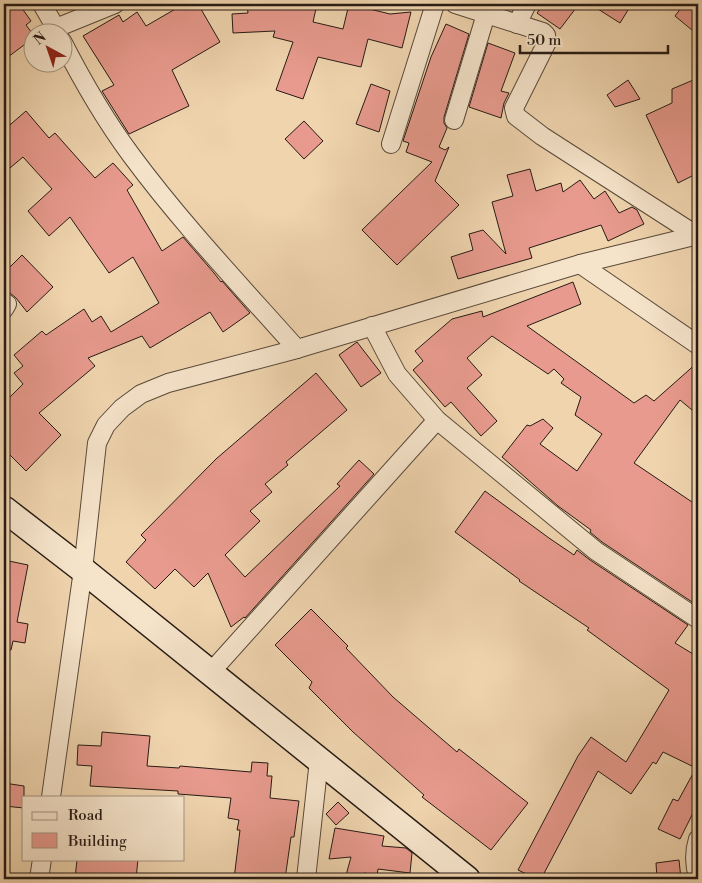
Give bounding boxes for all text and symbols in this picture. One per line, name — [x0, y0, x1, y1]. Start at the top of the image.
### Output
north arrow — [22, 22, 72, 72]
scale bar — [520, 22, 667, 54]
text: N — [30, 28, 50, 49]
text: 50 m — [527, 31, 561, 50]
legend — [22, 796, 185, 860]
text: Road — [68, 806, 103, 825]
text: Building — [67, 832, 127, 851]

